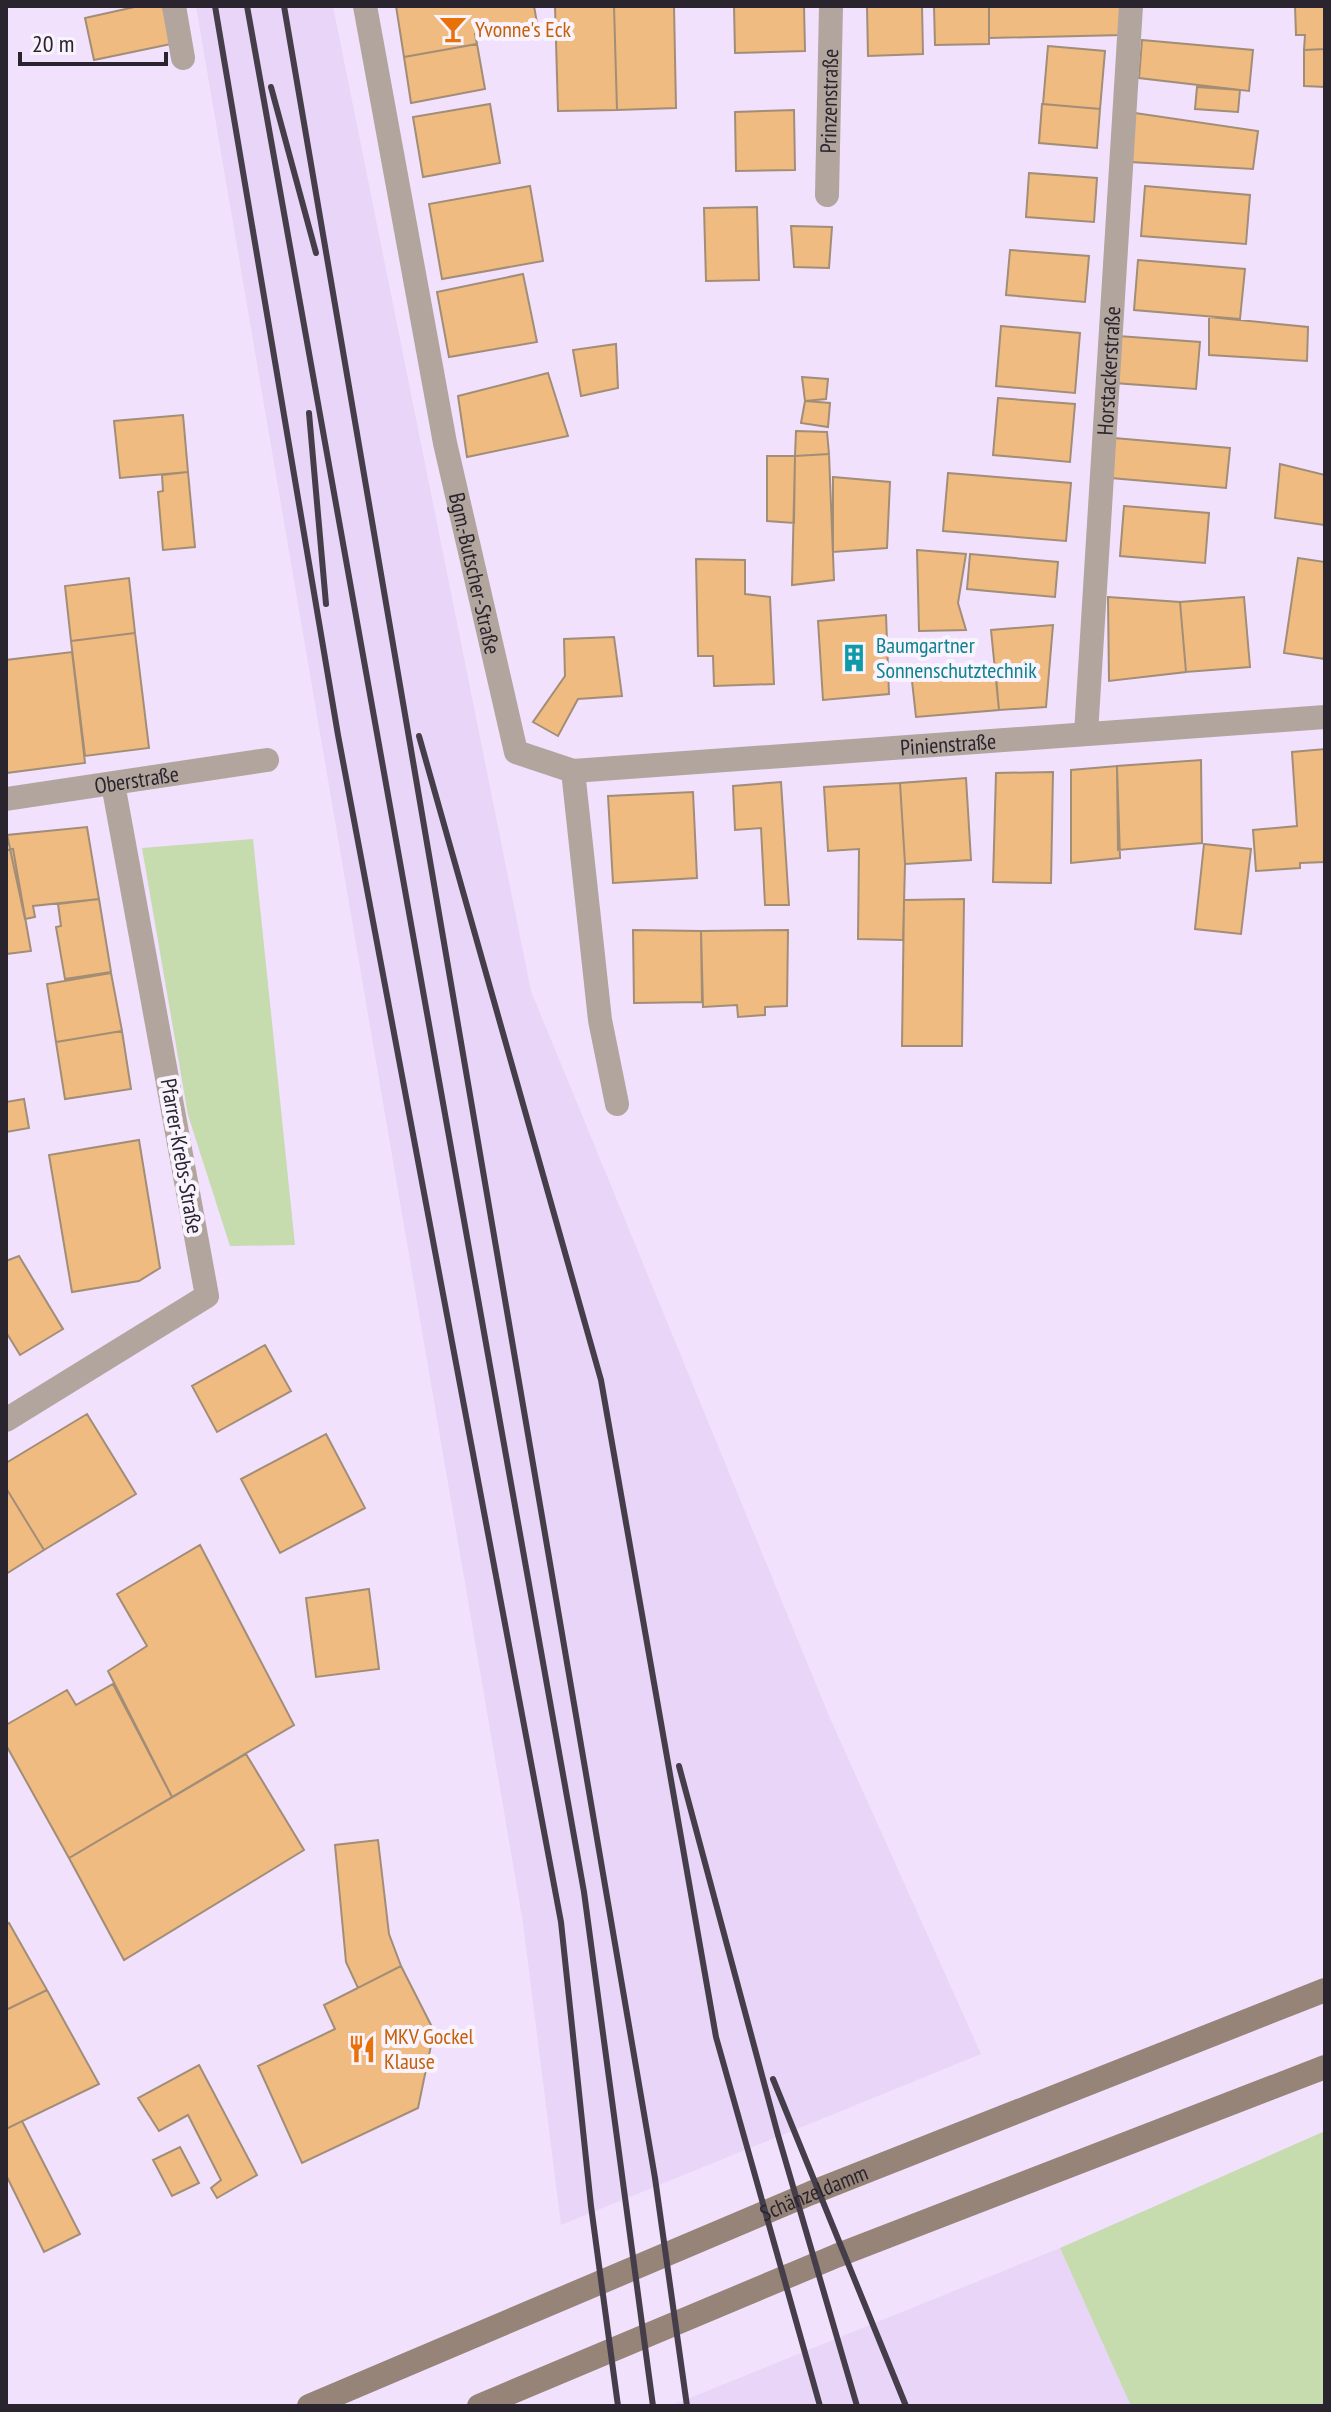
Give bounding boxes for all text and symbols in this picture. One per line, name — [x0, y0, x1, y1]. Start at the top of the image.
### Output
bar icon: Yvonne's Eck — [438, 14, 468, 44]
place label: Yvonne's Eck — [475, 15, 572, 43]
scale bar — [20, 16, 166, 66]
text: 20 m — [32, 28, 74, 59]
street label: Prinzenstraße — [814, 49, 844, 154]
street label: Horstackerstraße — [1091, 305, 1126, 436]
street label: Bgm.-Butscher-Straße — [443, 490, 507, 657]
place label: Baumgartner Sonnenschutztechnik — [876, 631, 1037, 684]
building icon: Baumgartner Sonnenschutztechnik — [839, 643, 869, 673]
street label: Pinienstraße — [899, 727, 997, 761]
street label: Oberstraße — [92, 759, 181, 800]
street label: Pfarrer-Krebs-Straße — [155, 1076, 209, 1236]
place label: MKV Gockel Klause — [384, 2022, 475, 2075]
restaurant icon: MKV Gockel Klause — [347, 2034, 377, 2064]
street label: Schänzeldamm — [755, 2158, 872, 2227]

